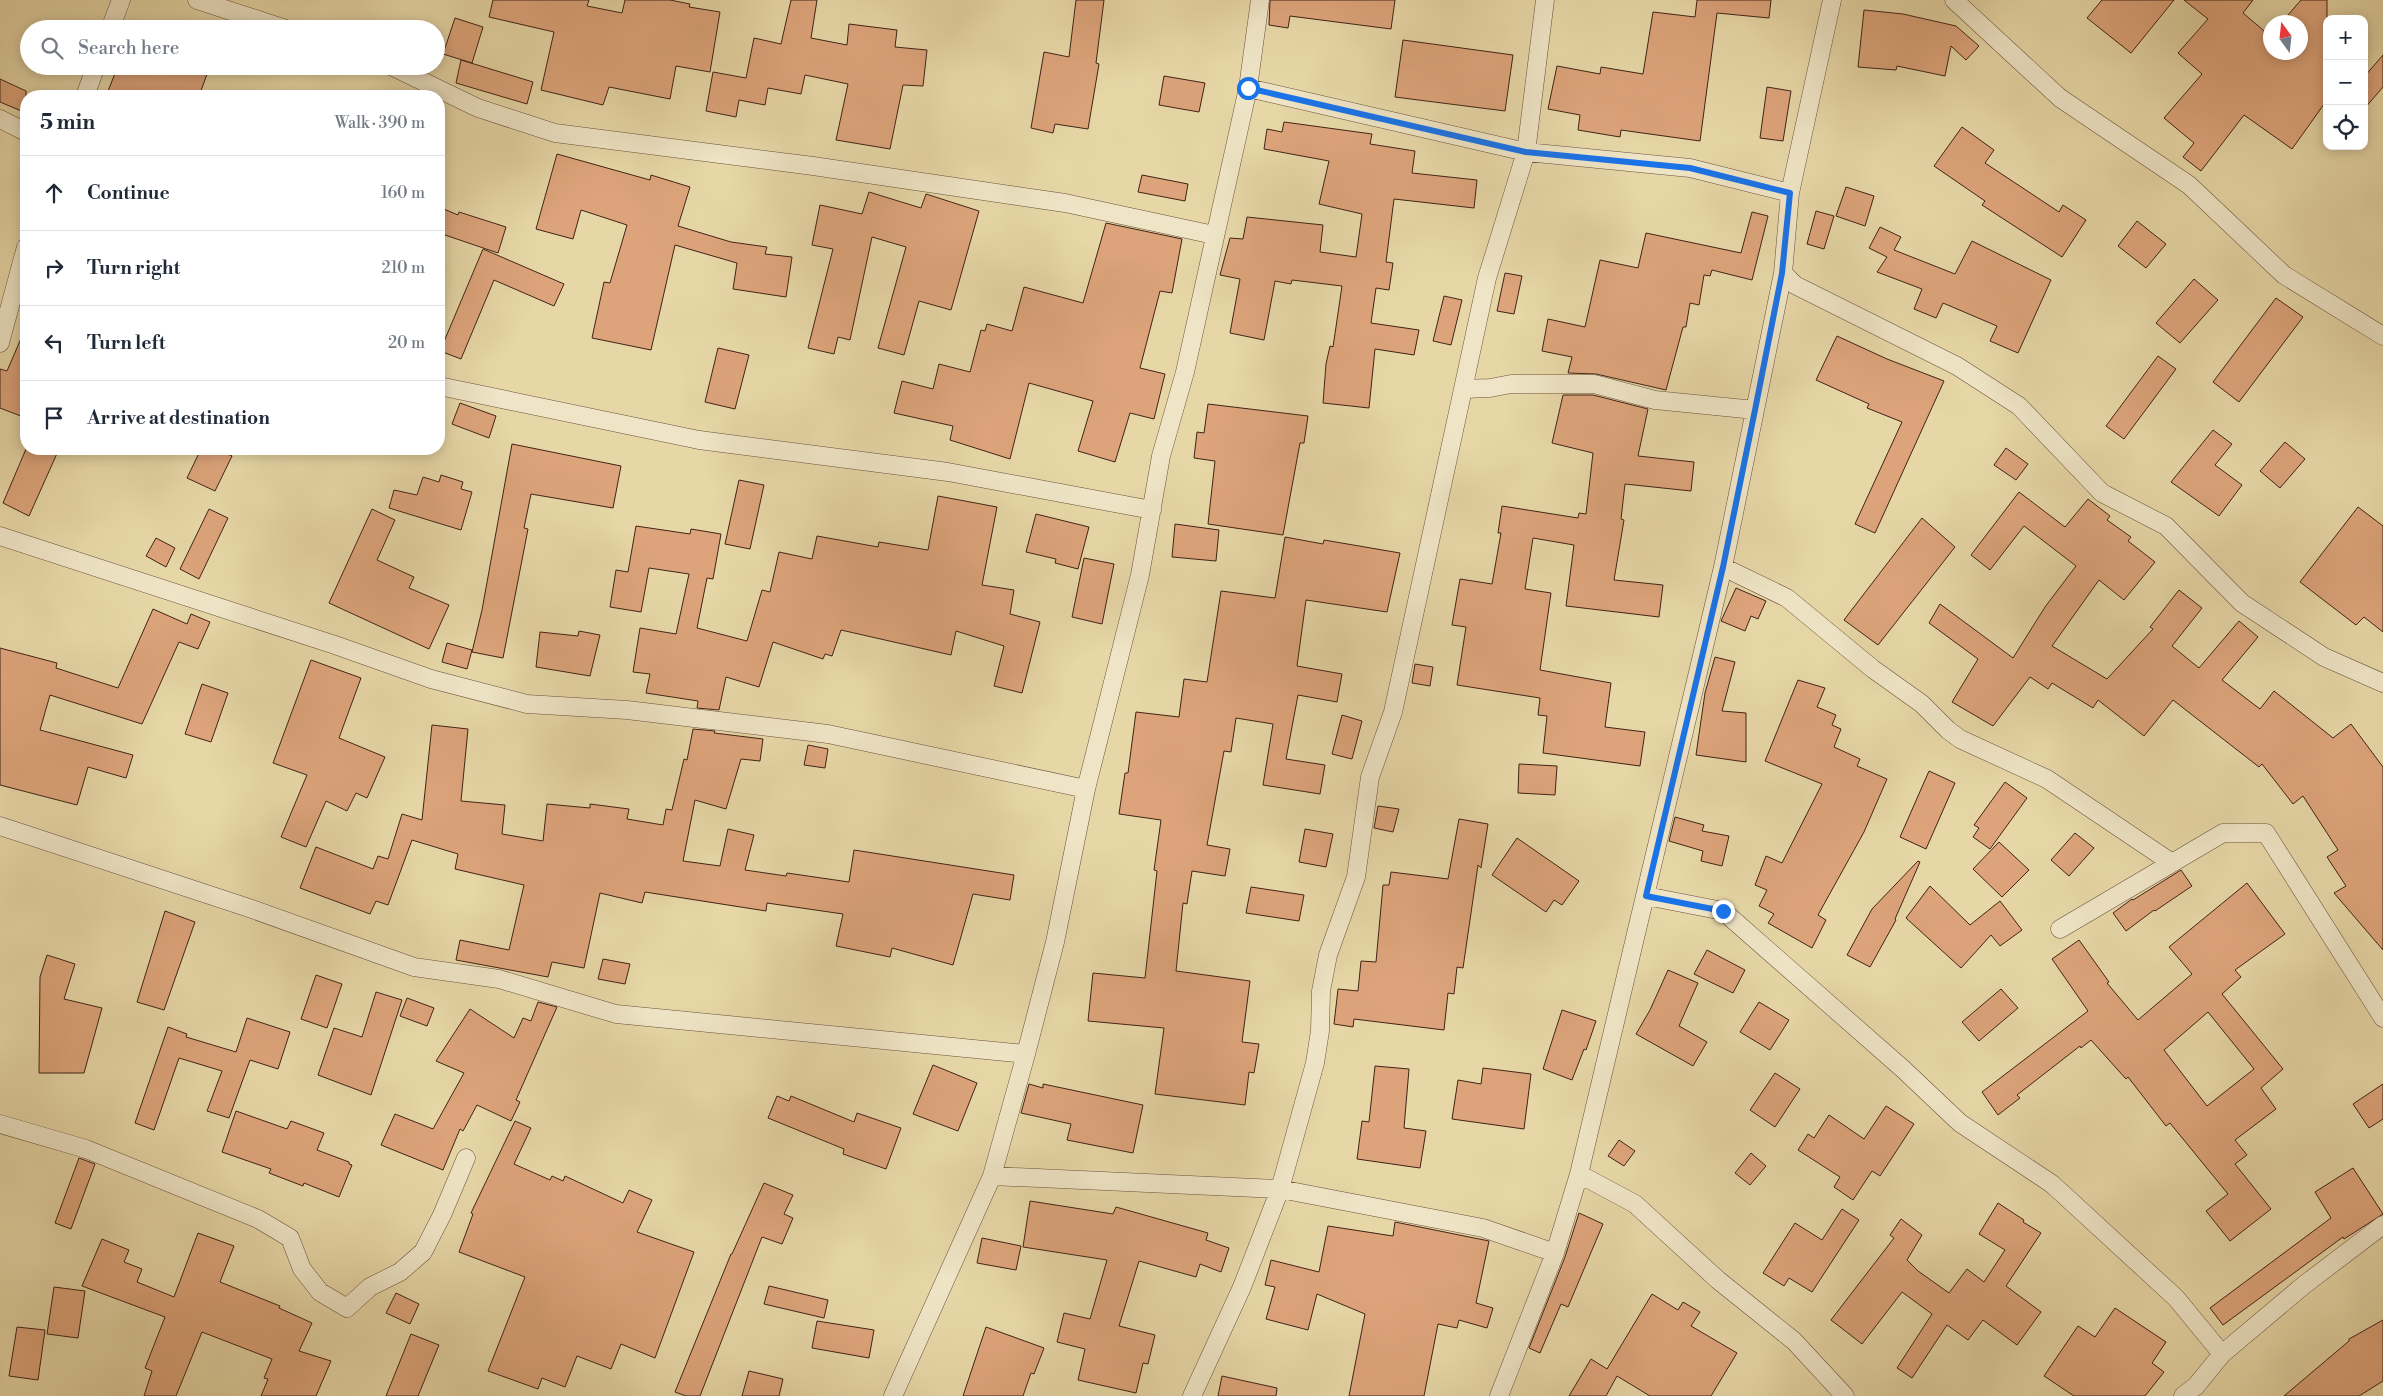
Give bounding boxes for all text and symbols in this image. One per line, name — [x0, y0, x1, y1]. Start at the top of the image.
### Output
north arrow — [2263, 15, 2308, 60]
map controls — [2323, 15, 2368, 150]
button: + — [2323, 15, 2368, 60]
search box — [20, 20, 445, 75]
icon: search — [38, 34, 66, 62]
text: Search here — [78, 36, 179, 60]
button: − — [2323, 60, 2368, 105]
route start — [1237, 77, 1260, 100]
button: locate — [2323, 105, 2368, 150]
text: 5 min — [40, 110, 95, 136]
text: Walk · 390 m — [335, 113, 425, 133]
icon: ahead — [40, 179, 68, 207]
text: Continue — [87, 181, 170, 205]
text: 160 m — [381, 183, 425, 203]
icon: right — [40, 254, 68, 282]
text: Turn right — [87, 256, 180, 280]
text: 210 m — [381, 258, 425, 278]
icon: left — [40, 329, 68, 357]
text: Turn left — [87, 331, 166, 355]
text: 20 m — [388, 333, 425, 353]
icon: arrive — [40, 404, 68, 432]
text: Arrive at destination — [87, 406, 270, 430]
route end — [1712, 900, 1735, 923]

